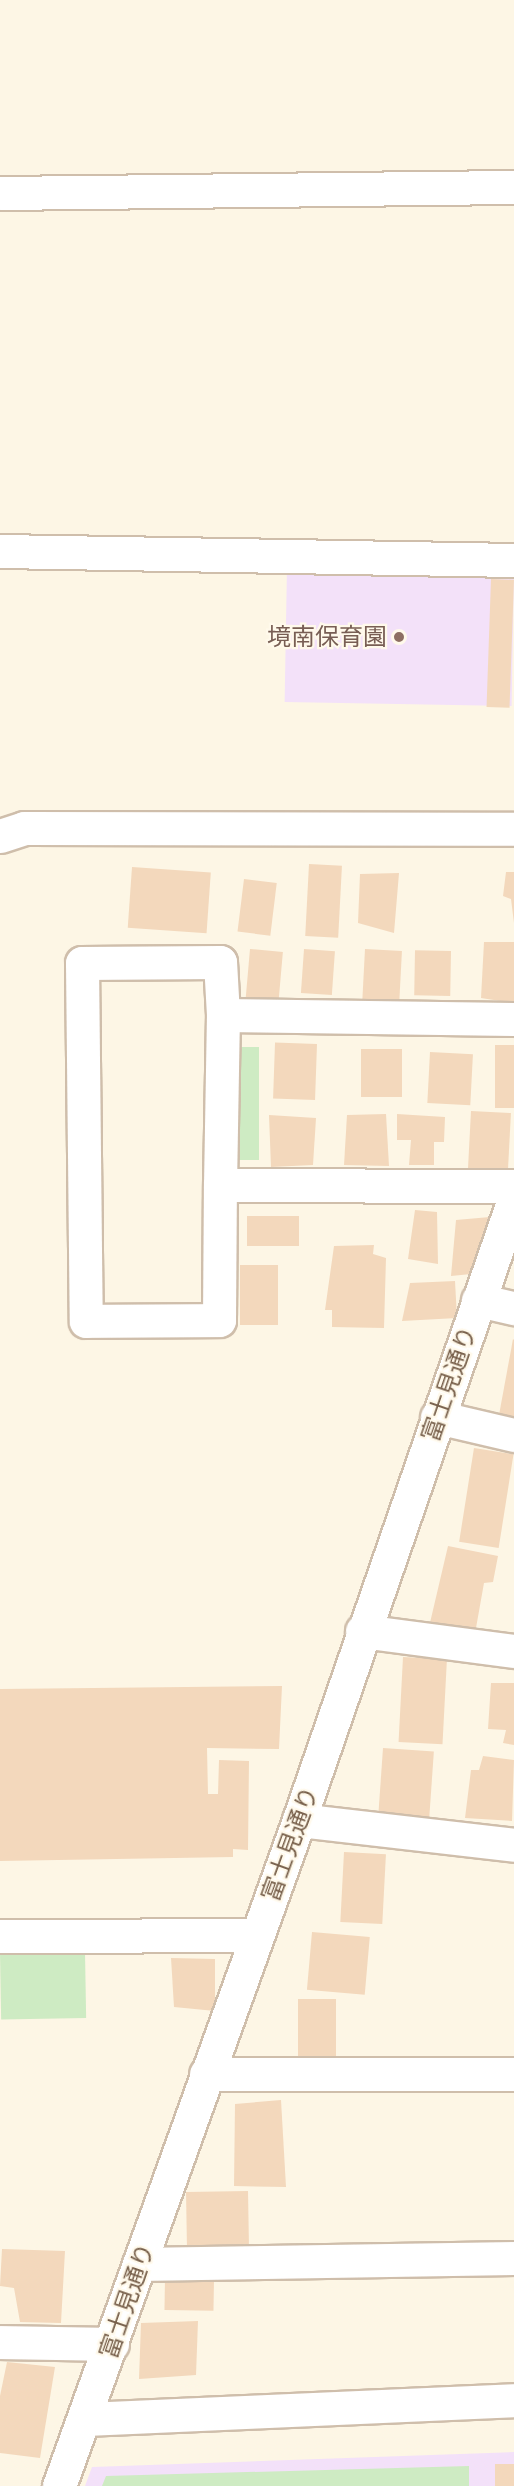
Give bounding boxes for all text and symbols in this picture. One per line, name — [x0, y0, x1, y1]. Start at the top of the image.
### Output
place label: 境南保育園 — [267, 623, 387, 651]
marker: 境南保育園 — [392, 630, 406, 644]
street label: 富士見通り — [416, 1323, 482, 1445]
street label: 富士見通り — [256, 1783, 324, 1905]
street label: 富士見通り — [94, 2240, 160, 2362]

